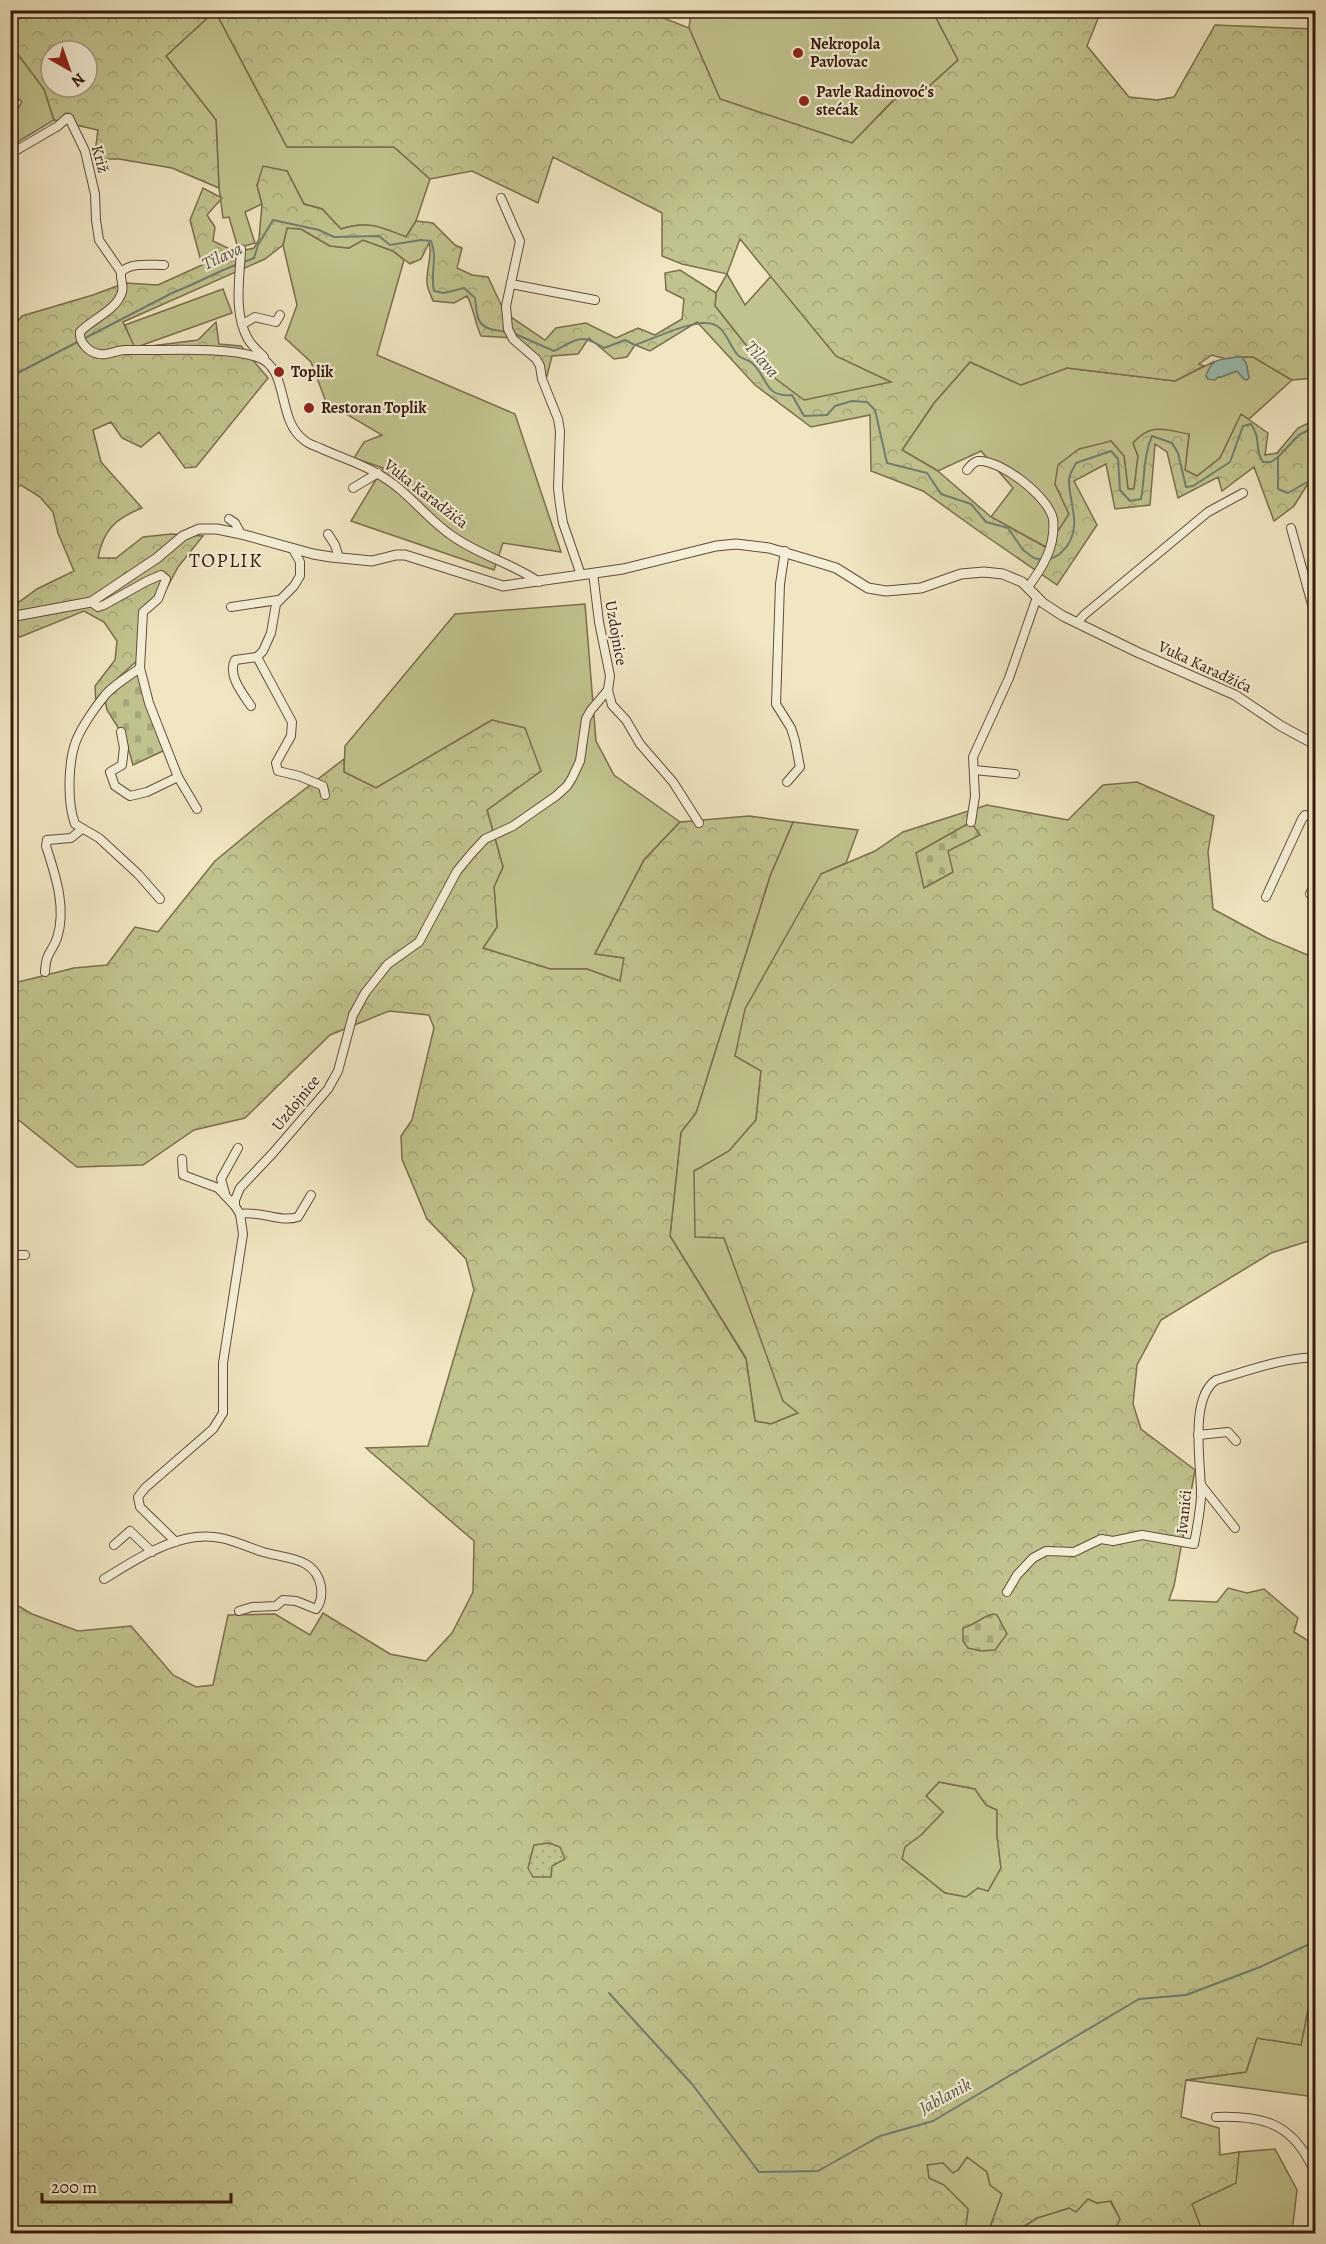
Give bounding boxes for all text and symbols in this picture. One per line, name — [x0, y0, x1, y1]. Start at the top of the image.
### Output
place label: Nekropola Pavlovac — [810, 33, 881, 73]
north arrow — [39, 39, 99, 99]
marker: Nekropola Pavlovac — [791, 46, 805, 60]
text: N — [66, 68, 90, 92]
place label: Pavle Radinovoć's stećak — [816, 81, 934, 121]
marker: Pavle Radinovoć's stećak — [797, 94, 811, 108]
street label: Križ — [86, 143, 114, 175]
water label: Tilava — [198, 236, 246, 276]
water label: Tilava — [739, 335, 785, 383]
place label: Toplik — [291, 361, 334, 383]
marker: Toplik — [272, 365, 286, 379]
place label: Restoran Toplik — [321, 397, 427, 419]
marker: Restoran Toplik — [302, 401, 316, 415]
street label: Vuka Karadžića — [379, 454, 473, 534]
district label: TOPLIK — [189, 547, 263, 574]
street label: Uzdojnice — [599, 599, 633, 667]
street label: Vuka Karadžića — [1154, 635, 1256, 699]
street label: Uzdojnice — [267, 1071, 325, 1135]
street label: Ivanići — [1171, 1489, 1197, 1535]
water label: Jablanik — [914, 2072, 975, 2120]
scale bar — [42, 2166, 231, 2204]
text: 200 m — [51, 2175, 97, 2199]

